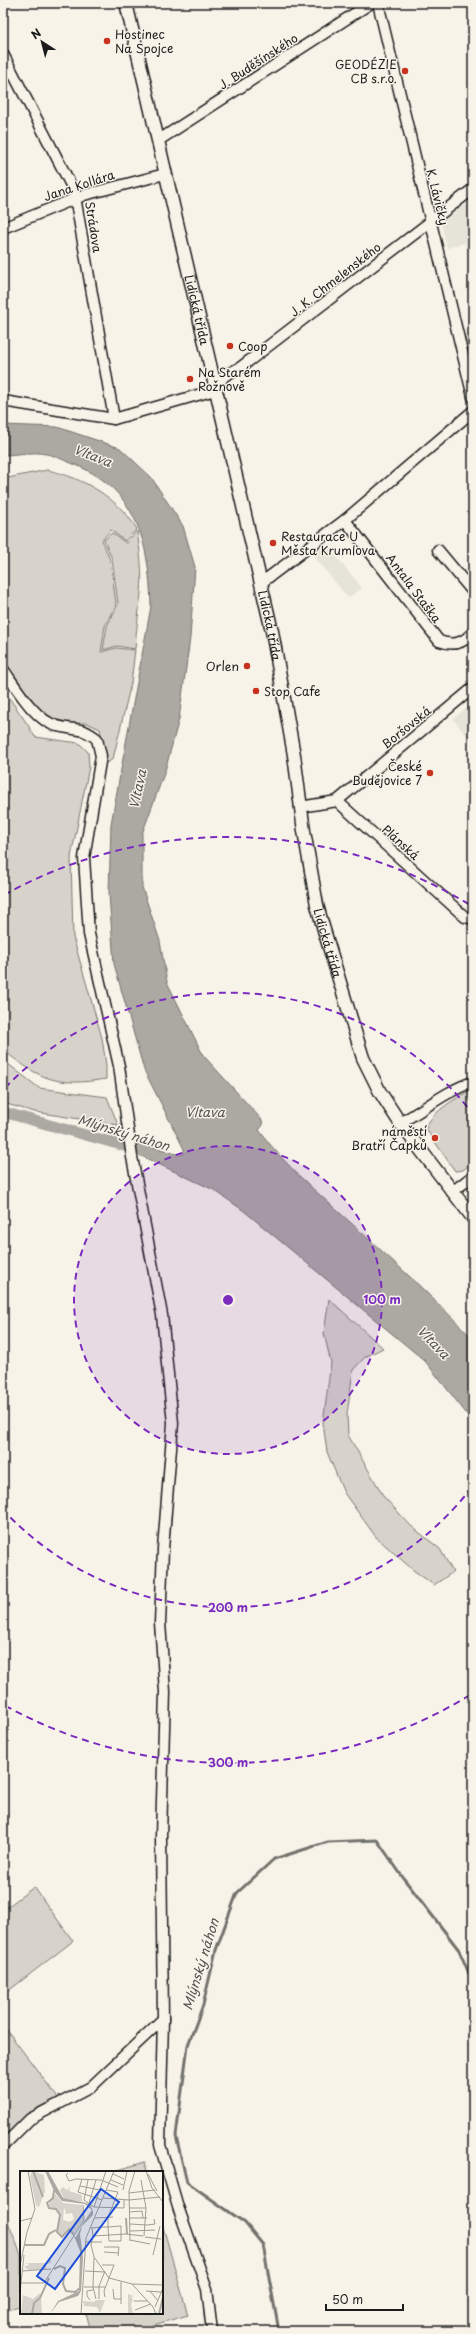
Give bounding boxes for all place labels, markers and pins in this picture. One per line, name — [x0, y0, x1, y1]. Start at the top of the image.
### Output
place label: Hostinec Na Spojce — [115, 25, 173, 57]
marker: Hostinec Na Spojce — [102, 36, 112, 46]
place label: GEODÉZIE CB s.r.o. — [335, 55, 397, 87]
marker: GEODÉZIE CB s.r.o. — [400, 66, 410, 76]
place label: Coop — [238, 337, 267, 355]
marker: Coop — [225, 341, 235, 351]
place label: Na Starém Rožnově — [198, 363, 261, 395]
marker: Na Starém Rožnově — [185, 374, 195, 384]
place label: Restaurace U Města Krumlova — [281, 527, 376, 559]
marker: Restaurace U Města Krumlova — [268, 538, 278, 548]
place label: Orlen — [206, 657, 239, 675]
marker: Orlen — [242, 661, 252, 671]
place label: Stop Cafe — [264, 682, 320, 700]
marker: Stop Cafe — [251, 686, 261, 696]
place label: České Budějovice 7 — [352, 757, 422, 789]
marker: České Budějovice 7 — [425, 768, 435, 778]
place label: náměstí Bratří Čapků — [351, 1122, 427, 1154]
marker: náměstí Bratří Čapků — [430, 1133, 440, 1143]
centre of rings — [221, 1293, 235, 1307]

